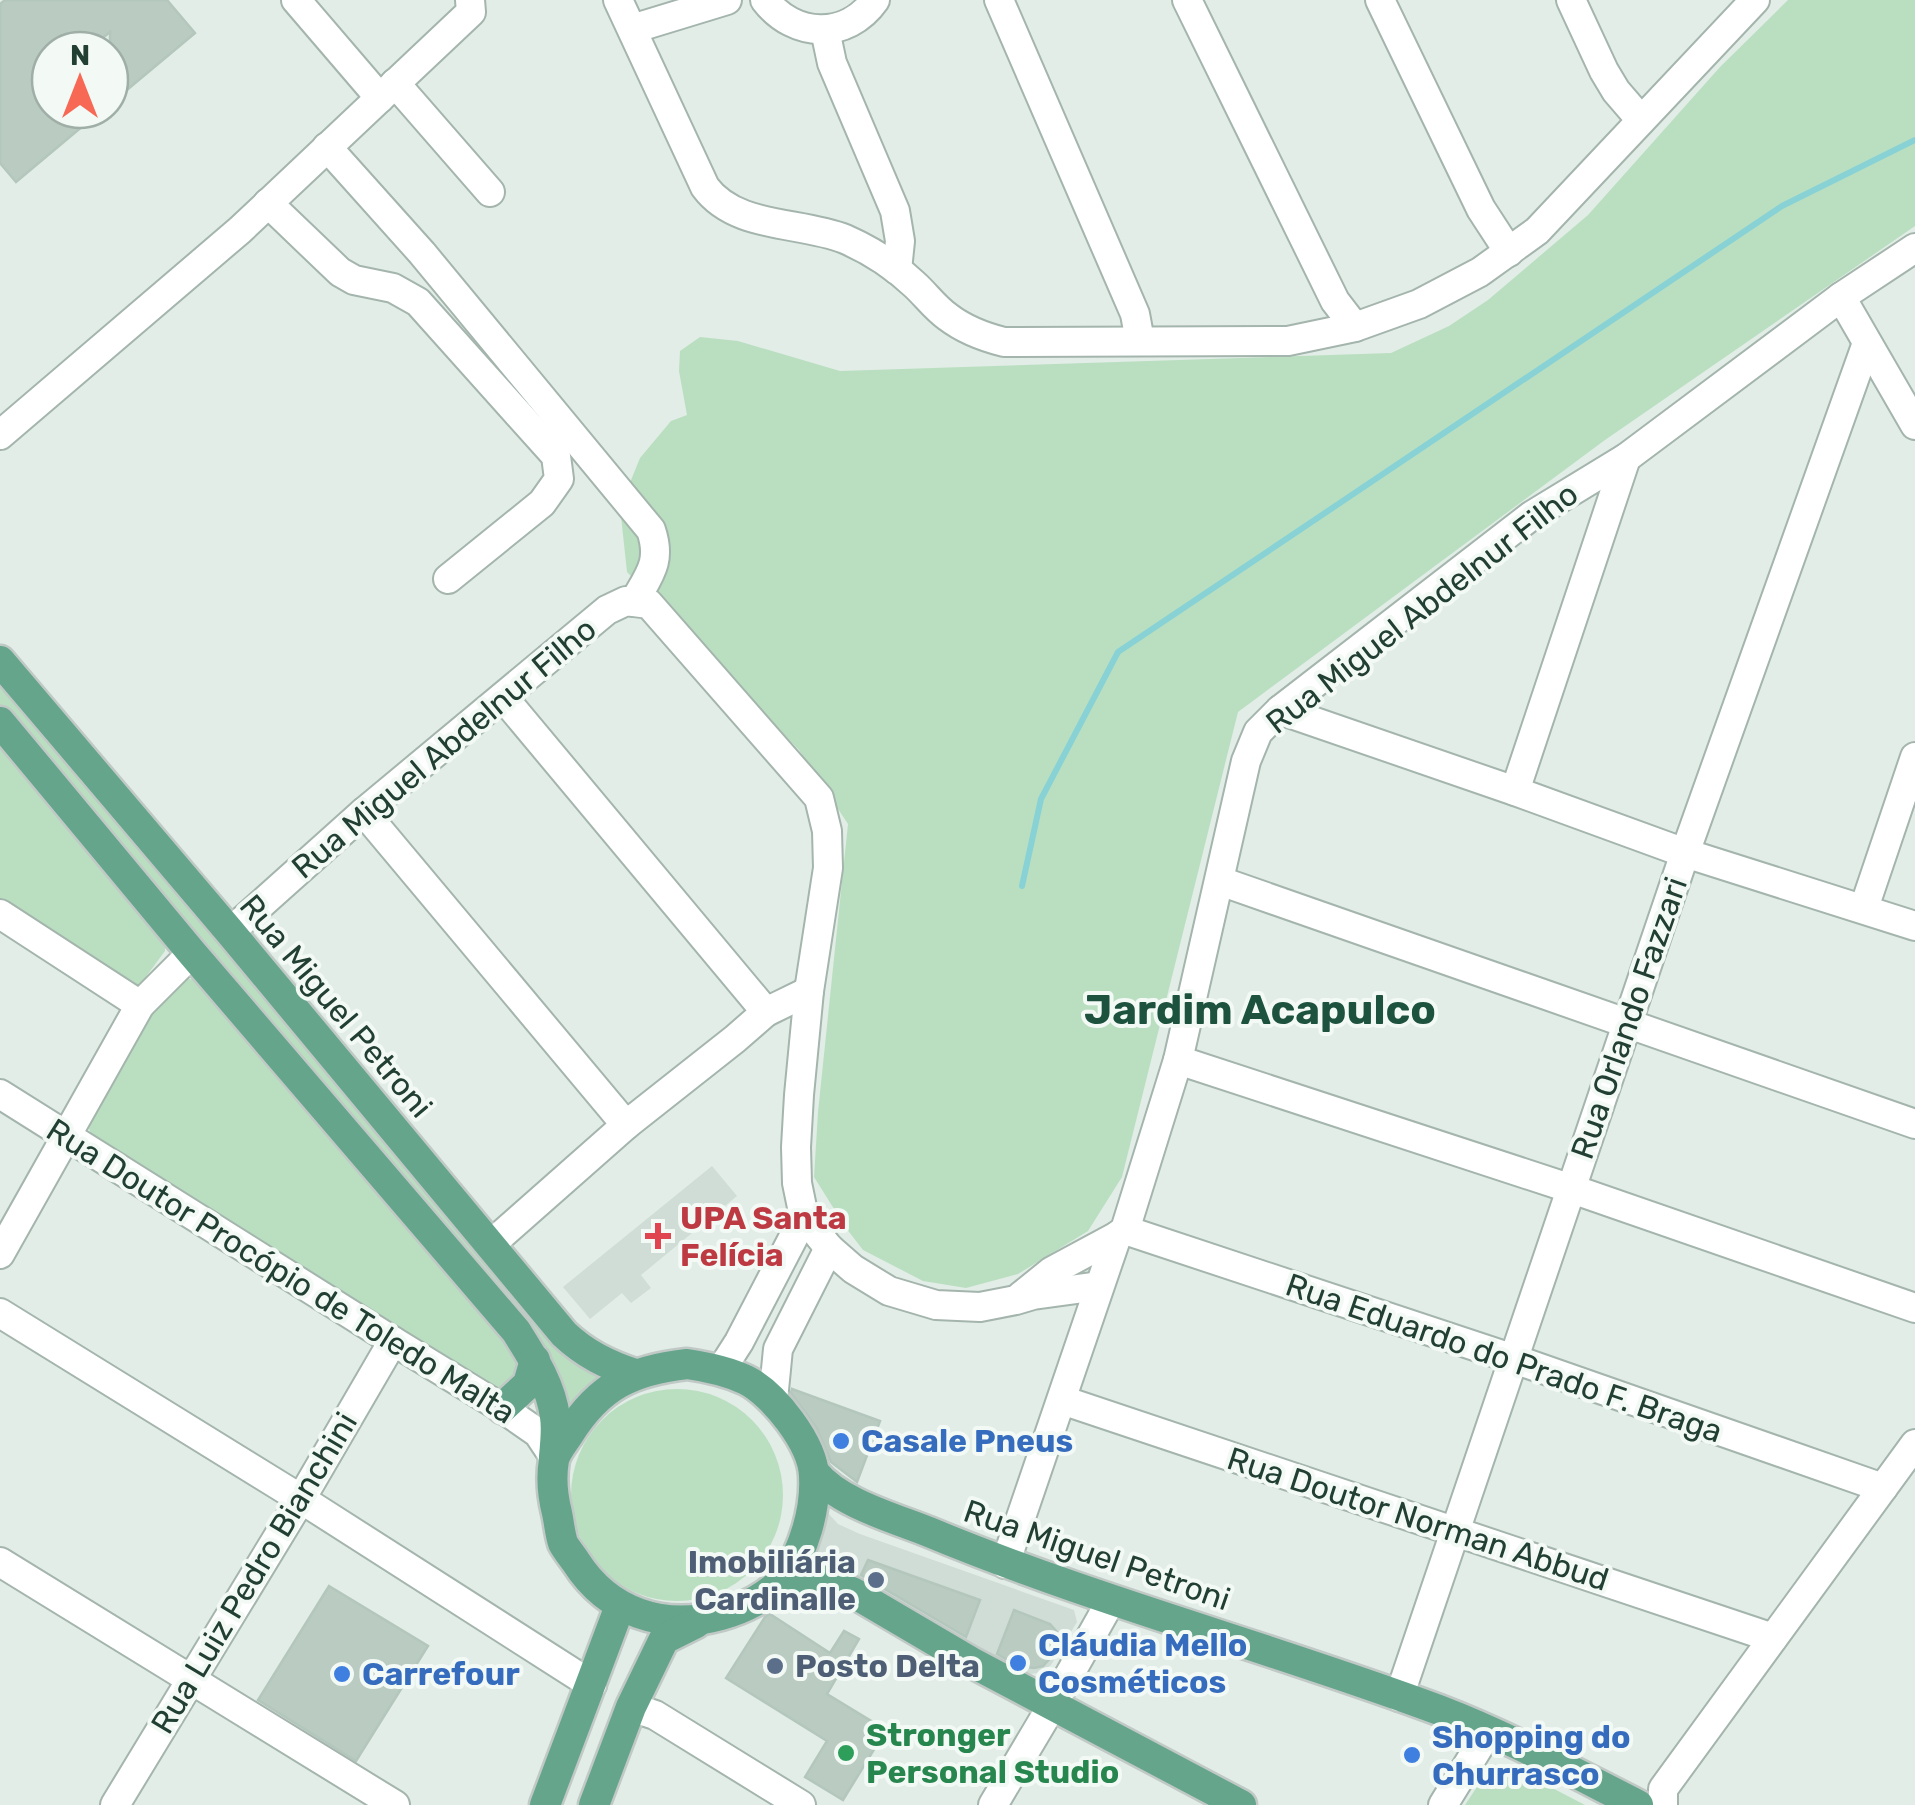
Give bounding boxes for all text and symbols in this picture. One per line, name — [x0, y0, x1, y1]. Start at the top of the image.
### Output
north arrow — [30, 30, 130, 130]
text: N — [70, 39, 90, 72]
street label: Rua Miguel Abdelnur Filho — [1259, 474, 1585, 742]
street label: Rua Miguel Abdelnur Filho — [284, 610, 604, 886]
street label: Rua Orlando Fazzari — [1563, 872, 1695, 1164]
street label: Rua Miguel Petroni — [232, 887, 440, 1125]
district label: Jardim Acapulco — [1084, 985, 1436, 1035]
street label: Rua Doutor Procópio de Toledo Malta — [40, 1110, 522, 1432]
place label: UPA Santa Felícia — [680, 1199, 847, 1274]
marker: UPA Santa Felícia — [645, 1223, 671, 1249]
street label: Rua Eduardo do Prado F. Braga — [1281, 1265, 1727, 1451]
street label: Rua Luiz Pedro Bianchini — [143, 1406, 365, 1740]
place label: Casale Pneus — [861, 1422, 1073, 1460]
marker: Casale Pneus — [830, 1430, 852, 1452]
street label: Rua Doutor Norman Abbud — [1223, 1439, 1613, 1599]
street label: Rua Miguel Petroni — [959, 1492, 1235, 1618]
place label: Imobiliária Cardinalle — [688, 1543, 856, 1618]
marker: Imobiliária Cardinalle — [865, 1569, 887, 1591]
place label: Cláudia Mello Cosméticos — [1038, 1626, 1247, 1701]
place label: Posto Delta — [795, 1647, 980, 1685]
marker: Cláudia Mello Cosméticos — [1007, 1652, 1029, 1674]
place label: Carrefour — [362, 1655, 520, 1693]
marker: Posto Delta — [764, 1655, 786, 1677]
marker: Carrefour — [331, 1663, 353, 1685]
place label: Stronger Personal Studio — [866, 1716, 1119, 1791]
place label: Shopping do Churrasco — [1432, 1718, 1631, 1793]
marker: Stronger Personal Studio — [835, 1742, 857, 1764]
marker: Shopping do Churrasco — [1401, 1744, 1423, 1766]

